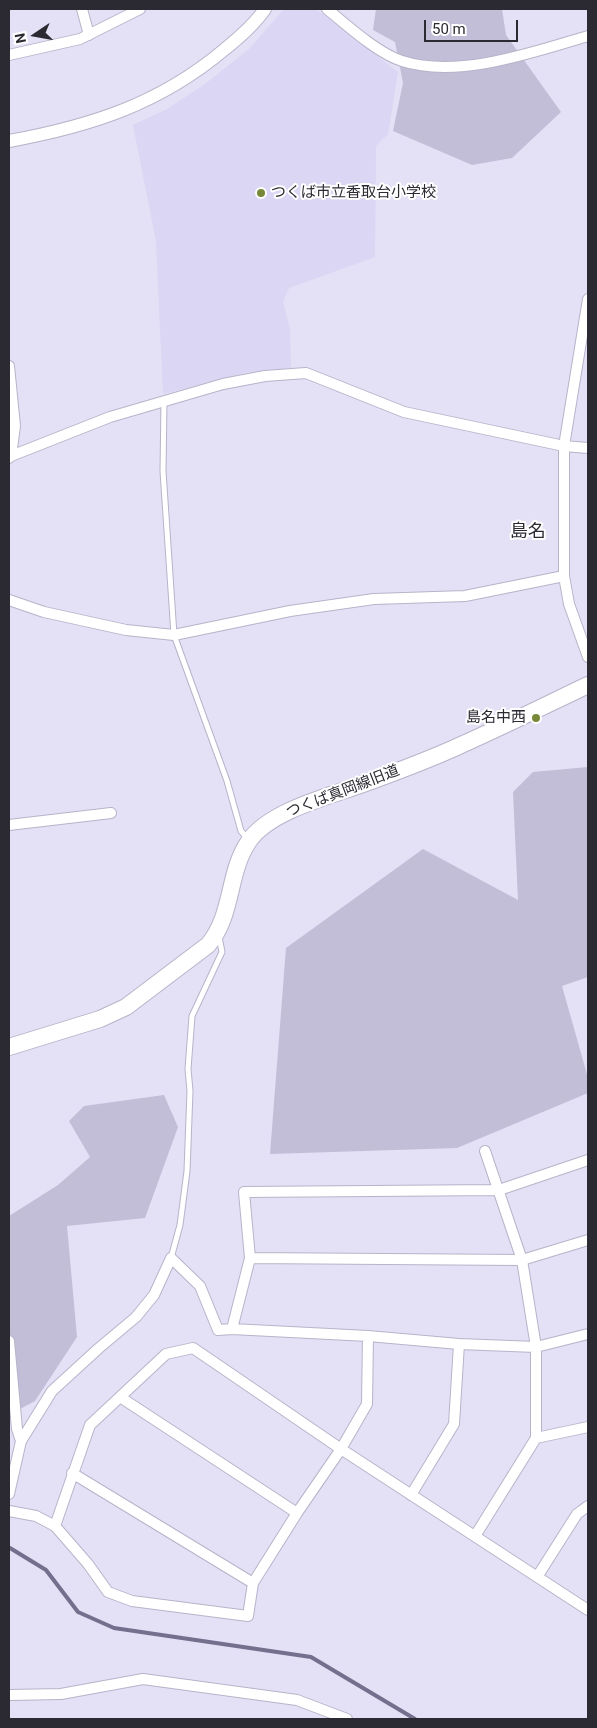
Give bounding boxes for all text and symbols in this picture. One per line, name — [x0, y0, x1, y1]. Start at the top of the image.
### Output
north arrow — [10, 10, 60, 60]
scale bar — [427, 10, 521, 42]
text: 50 m — [432, 20, 466, 38]
text: N — [11, 32, 29, 45]
place label: つくば市立香取台小学校 — [271, 184, 436, 202]
marker: つくば市立香取台小学校 — [255, 187, 267, 199]
district label: 島名 — [510, 521, 546, 543]
place label: 島名中西 — [466, 709, 526, 727]
marker: 島名中西 — [530, 712, 542, 724]
street label: つくば真岡線旧道 — [284, 762, 402, 822]

